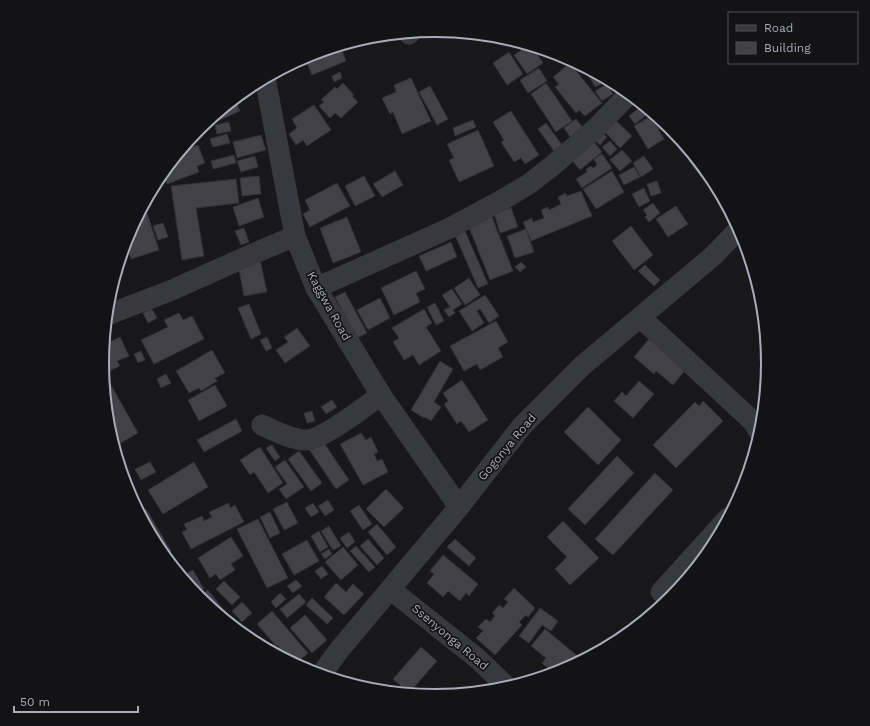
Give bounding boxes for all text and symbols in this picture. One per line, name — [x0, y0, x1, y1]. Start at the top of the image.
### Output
legend — [728, 12, 858, 64]
text: Road — [764, 21, 793, 35]
text: Building — [764, 41, 811, 55]
street label: Kaggwa Road — [304, 269, 354, 343]
street label: Gogonya Road — [475, 411, 539, 483]
street label: Ssenyonga Road — [409, 601, 491, 673]
scale bar — [14, 688, 138, 714]
text: 50 m — [20, 695, 50, 709]

